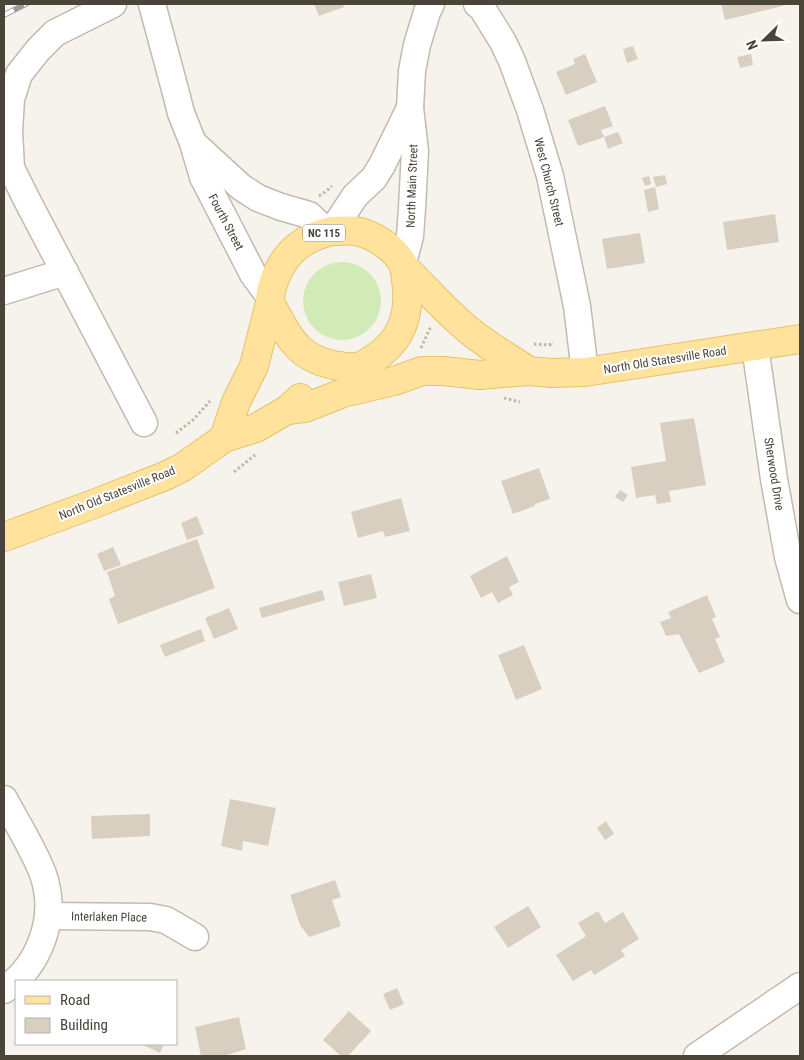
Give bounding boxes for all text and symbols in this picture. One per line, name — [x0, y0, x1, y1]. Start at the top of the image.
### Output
north arrow — [739, 15, 789, 65]
text: N — [743, 38, 761, 52]
street label: West Church Street — [531, 136, 567, 228]
street label: North Main Street — [404, 143, 420, 228]
street label: Fourth Street — [205, 192, 247, 253]
road number: NC 115 — [303, 224, 345, 242]
street label: North Old Statesville Road — [603, 343, 727, 377]
street label: Sherwood Drive — [761, 436, 787, 512]
street label: North Old Statesville Road — [57, 463, 177, 523]
street label: Interlaken Place — [71, 909, 147, 925]
legend — [15, 980, 178, 1045]
text: Road — [60, 991, 90, 1009]
text: Building — [60, 1016, 108, 1034]

